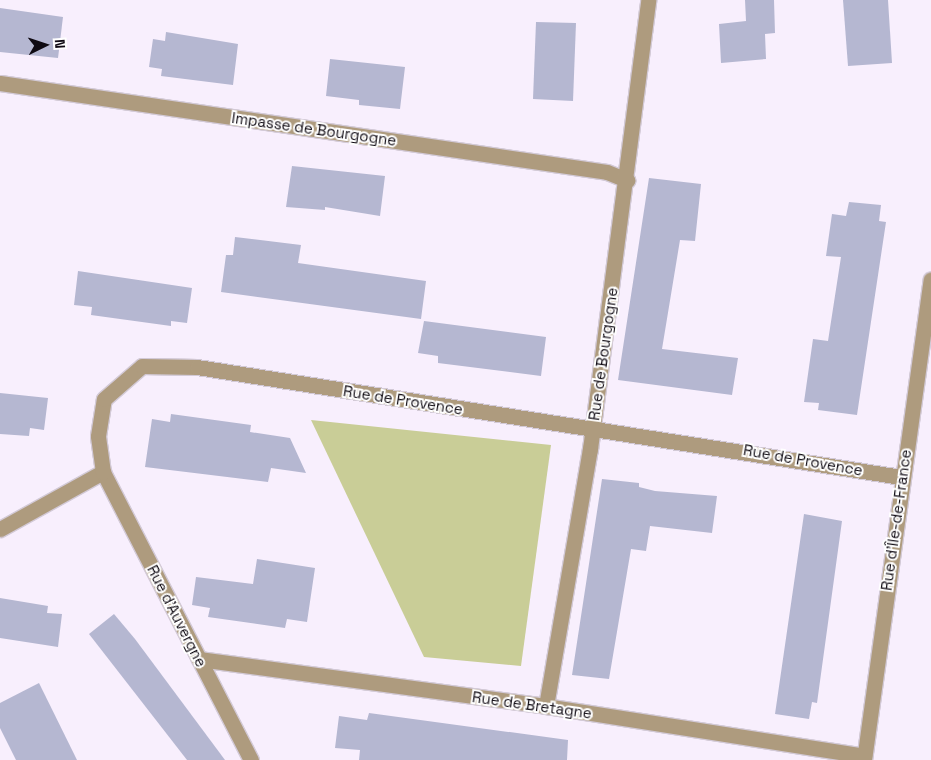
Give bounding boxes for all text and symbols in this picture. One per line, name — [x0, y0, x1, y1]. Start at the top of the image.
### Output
north arrow — [20, 20, 70, 70]
text: N — [51, 39, 69, 49]
street label: Impasse de Bourgogne — [231, 109, 397, 149]
street label: Rue de Bourgogne — [585, 286, 621, 422]
street label: Rue de Provence — [342, 382, 464, 418]
street label: Rue de Provence — [742, 441, 864, 479]
street label: Rue d'Île-de-France — [877, 448, 915, 592]
street label: Rue d'Auvergne — [144, 562, 210, 670]
street label: Rue de Bretagne — [471, 688, 593, 722]

